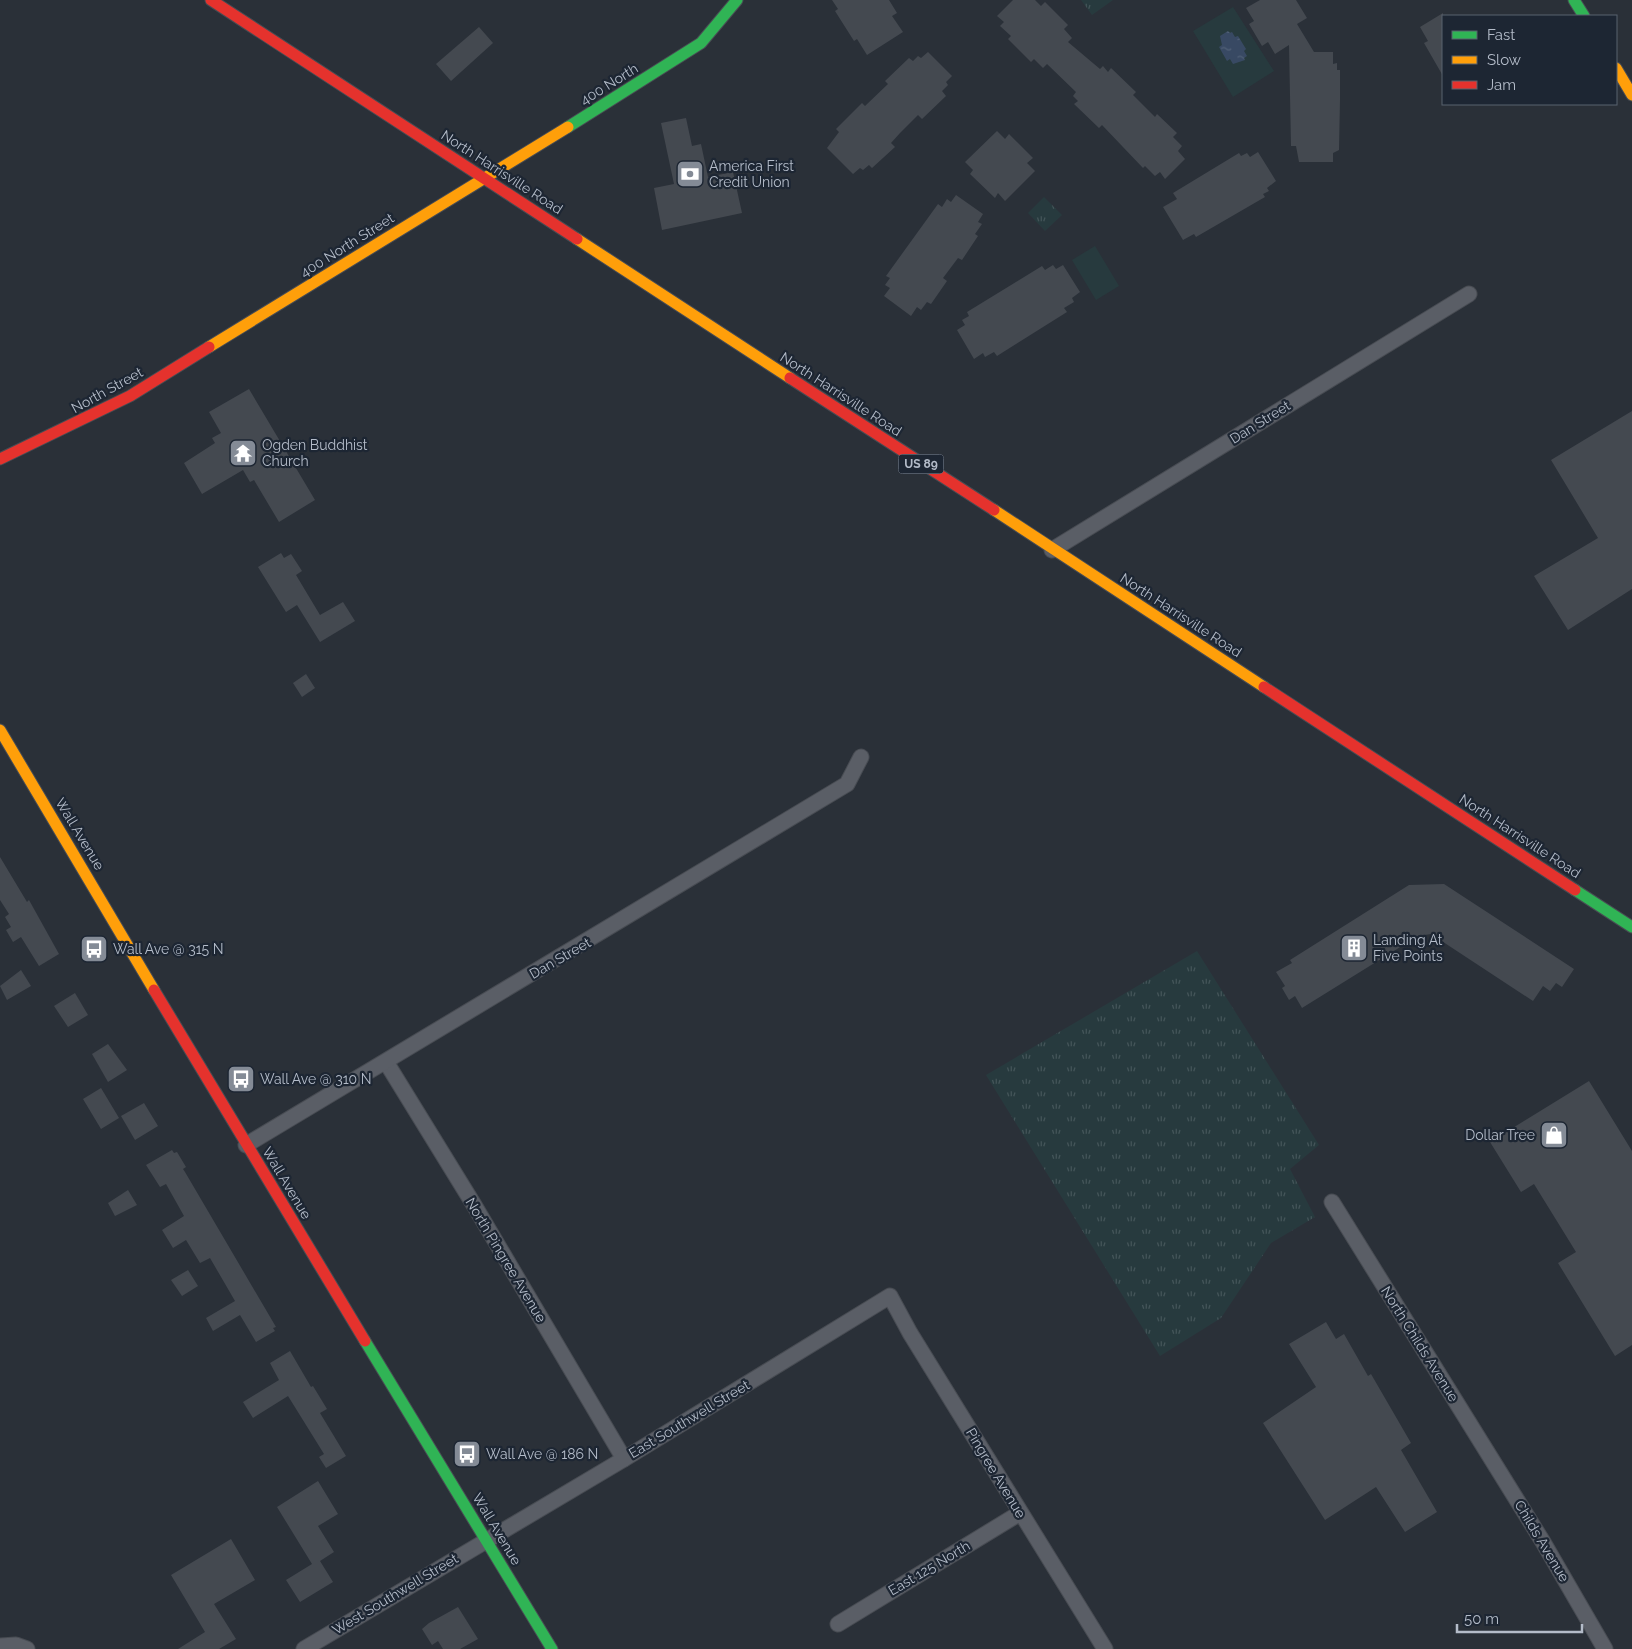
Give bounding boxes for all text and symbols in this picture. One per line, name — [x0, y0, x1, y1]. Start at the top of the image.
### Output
legend — [1442, 15, 1617, 105]
text: Fast — [1487, 26, 1515, 44]
text: Slow — [1487, 51, 1521, 69]
street label: 400 North — [577, 60, 641, 108]
text: Jam — [1487, 76, 1516, 94]
street label: North Harrisville Road — [438, 127, 566, 217]
place label: America First Credit Union — [709, 158, 794, 190]
bank icon: America First Credit Union — [675, 159, 705, 189]
street label: 400 North Street — [297, 210, 397, 280]
street label: North Harrisville Road — [777, 349, 905, 439]
street label: North Street — [68, 364, 146, 416]
street label: Dan Street — [1227, 397, 1293, 447]
place label: Ogden Buddhist Church — [262, 437, 368, 469]
temple icon: Ogden Buddhist Church — [228, 438, 258, 468]
road number: US 89 — [898, 454, 944, 474]
street label: North Harrisville Road — [1117, 570, 1245, 660]
street label: North Harrisville Road — [1456, 791, 1584, 881]
street label: Wall Avenue — [52, 795, 108, 873]
place label: Landing At Five Points — [1373, 932, 1443, 964]
building icon: Landing At Five Points — [1339, 933, 1369, 963]
bus stop icon: Wall Ave @ 315 N — [79, 934, 109, 964]
street label: Dan Street — [526, 934, 594, 982]
place label: Wall Ave @ 315 N — [113, 941, 224, 957]
bus stop icon: Wall Ave @ 310 N — [226, 1064, 256, 1094]
place label: Wall Ave @ 310 N — [260, 1071, 372, 1087]
shop icon: Dollar Tree — [1539, 1120, 1569, 1150]
place label: Dollar Tree — [1465, 1127, 1535, 1143]
street label: Wall Avenue — [259, 1144, 315, 1222]
street label: North Pingree Avenue — [462, 1195, 550, 1325]
street label: North Childs Avenue — [1378, 1283, 1462, 1405]
street label: East Southwell Street — [626, 1376, 752, 1461]
street label: Pingree Avenue — [963, 1425, 1029, 1521]
bus stop icon: Wall Ave @ 186 N — [452, 1439, 482, 1469]
place label: Wall Ave @ 186 N — [486, 1446, 598, 1462]
street label: Wall Avenue — [469, 1490, 525, 1568]
street label: Childs Avenue — [1511, 1497, 1573, 1585]
street label: East 125 North — [885, 1537, 973, 1599]
street label: West Southwell Street — [329, 1550, 461, 1638]
scale bar — [1457, 1602, 1582, 1634]
text: 50 m — [1464, 1610, 1499, 1628]

